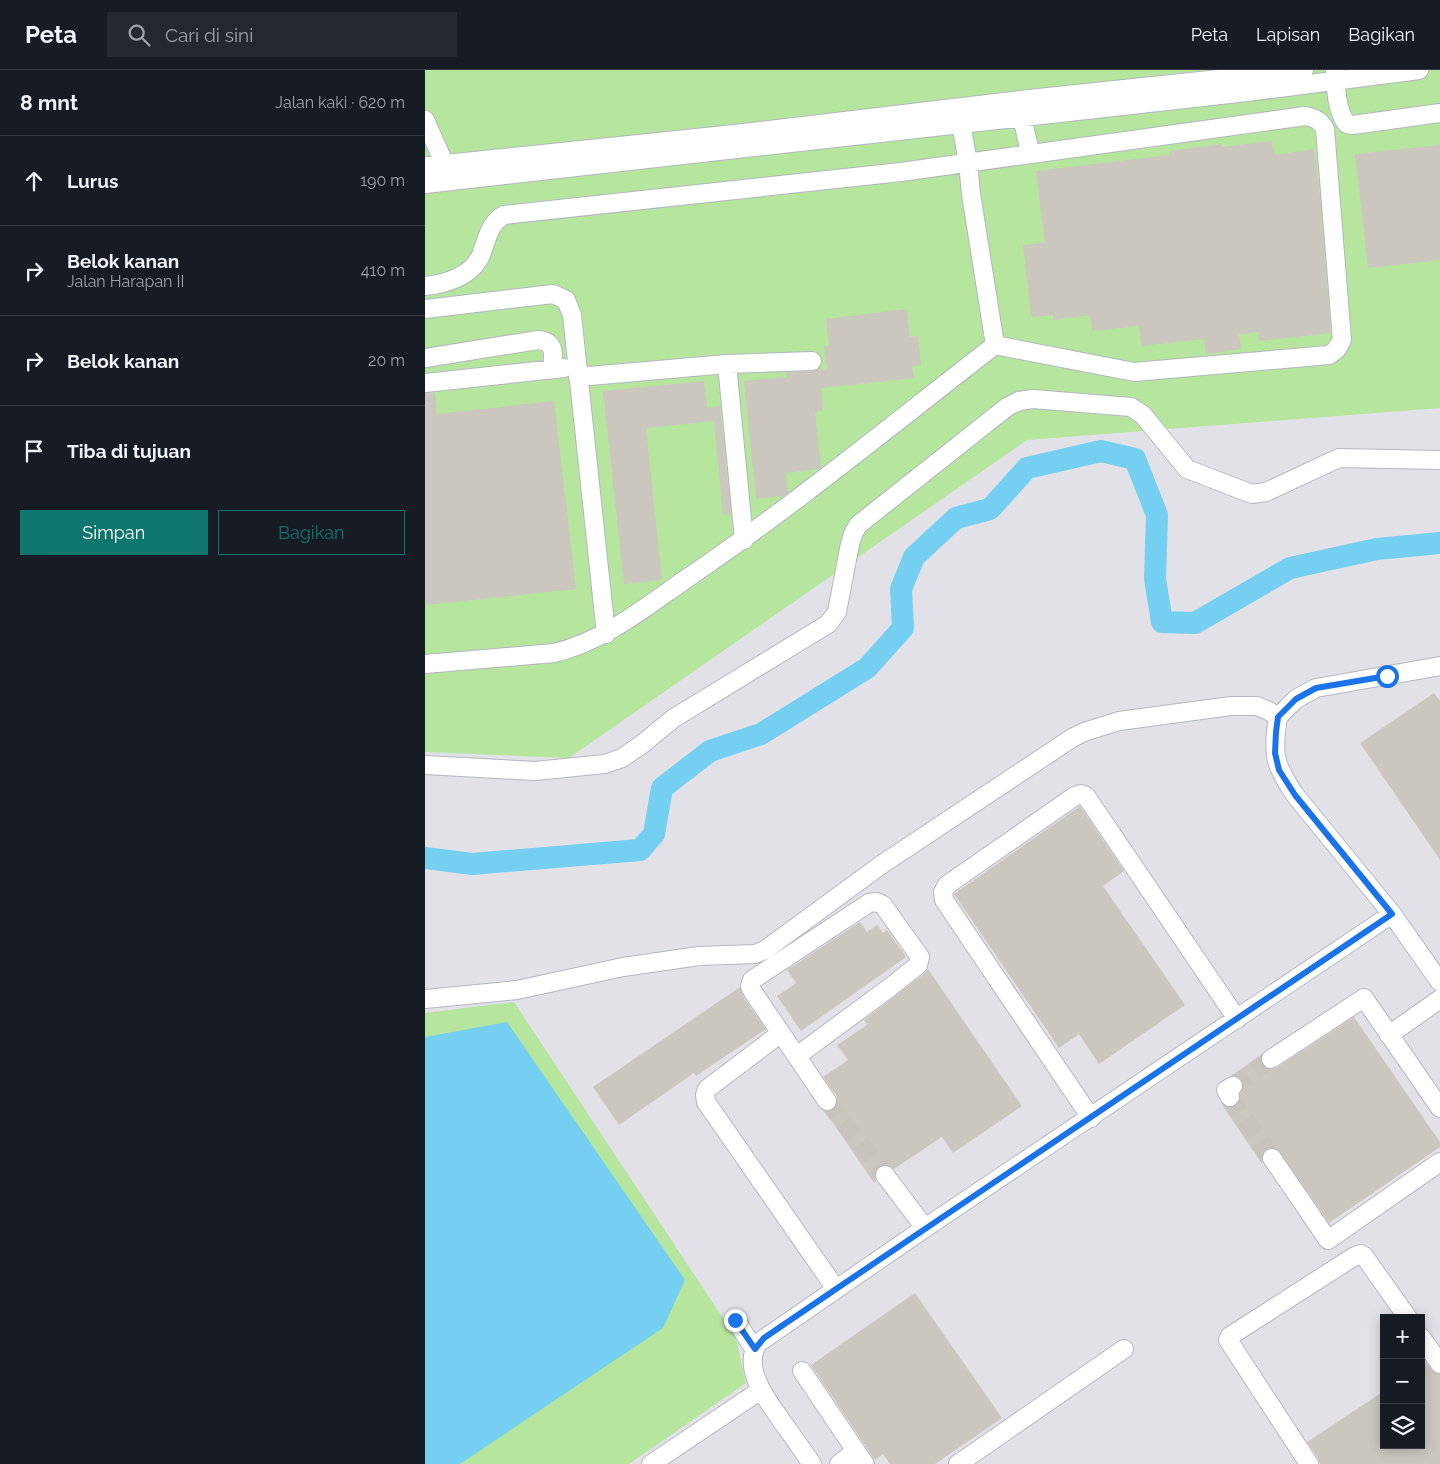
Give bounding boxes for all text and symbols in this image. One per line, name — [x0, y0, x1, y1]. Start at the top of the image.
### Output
search box — [107, 12, 457, 57]
text: Peta — [25, 20, 77, 49]
icon: search — [125, 21, 153, 49]
text: Cari di sini — [165, 24, 253, 46]
text: Peta — [1191, 24, 1228, 45]
text: Lapisan — [1256, 24, 1320, 45]
text: Bagikan — [1348, 24, 1415, 45]
text: 8 mnt — [20, 90, 78, 115]
text: Jalan kaki · 620 m — [275, 93, 405, 112]
icon: ahead — [20, 167, 48, 195]
text: Lurus — [67, 170, 118, 192]
text: 190 m — [360, 171, 405, 190]
text: Belok kanan — [67, 250, 179, 272]
icon: right — [20, 257, 48, 285]
text: 410 m — [361, 261, 405, 280]
text: Jalan Harapan II — [67, 272, 184, 291]
icon: right — [20, 347, 48, 375]
text: Belok kanan — [67, 350, 179, 372]
text: 20 m — [368, 351, 405, 370]
icon: arrive — [20, 437, 48, 465]
text: Tiba di tujuan — [67, 440, 191, 462]
button: Simpan — [20, 510, 208, 555]
button: Bagikan — [218, 510, 405, 555]
route start — [1376, 665, 1399, 688]
route end — [724, 1309, 747, 1332]
map controls — [1380, 1314, 1425, 1449]
button: + — [1380, 1314, 1425, 1359]
button: − — [1380, 1359, 1425, 1404]
button: layers — [1380, 1404, 1425, 1449]

